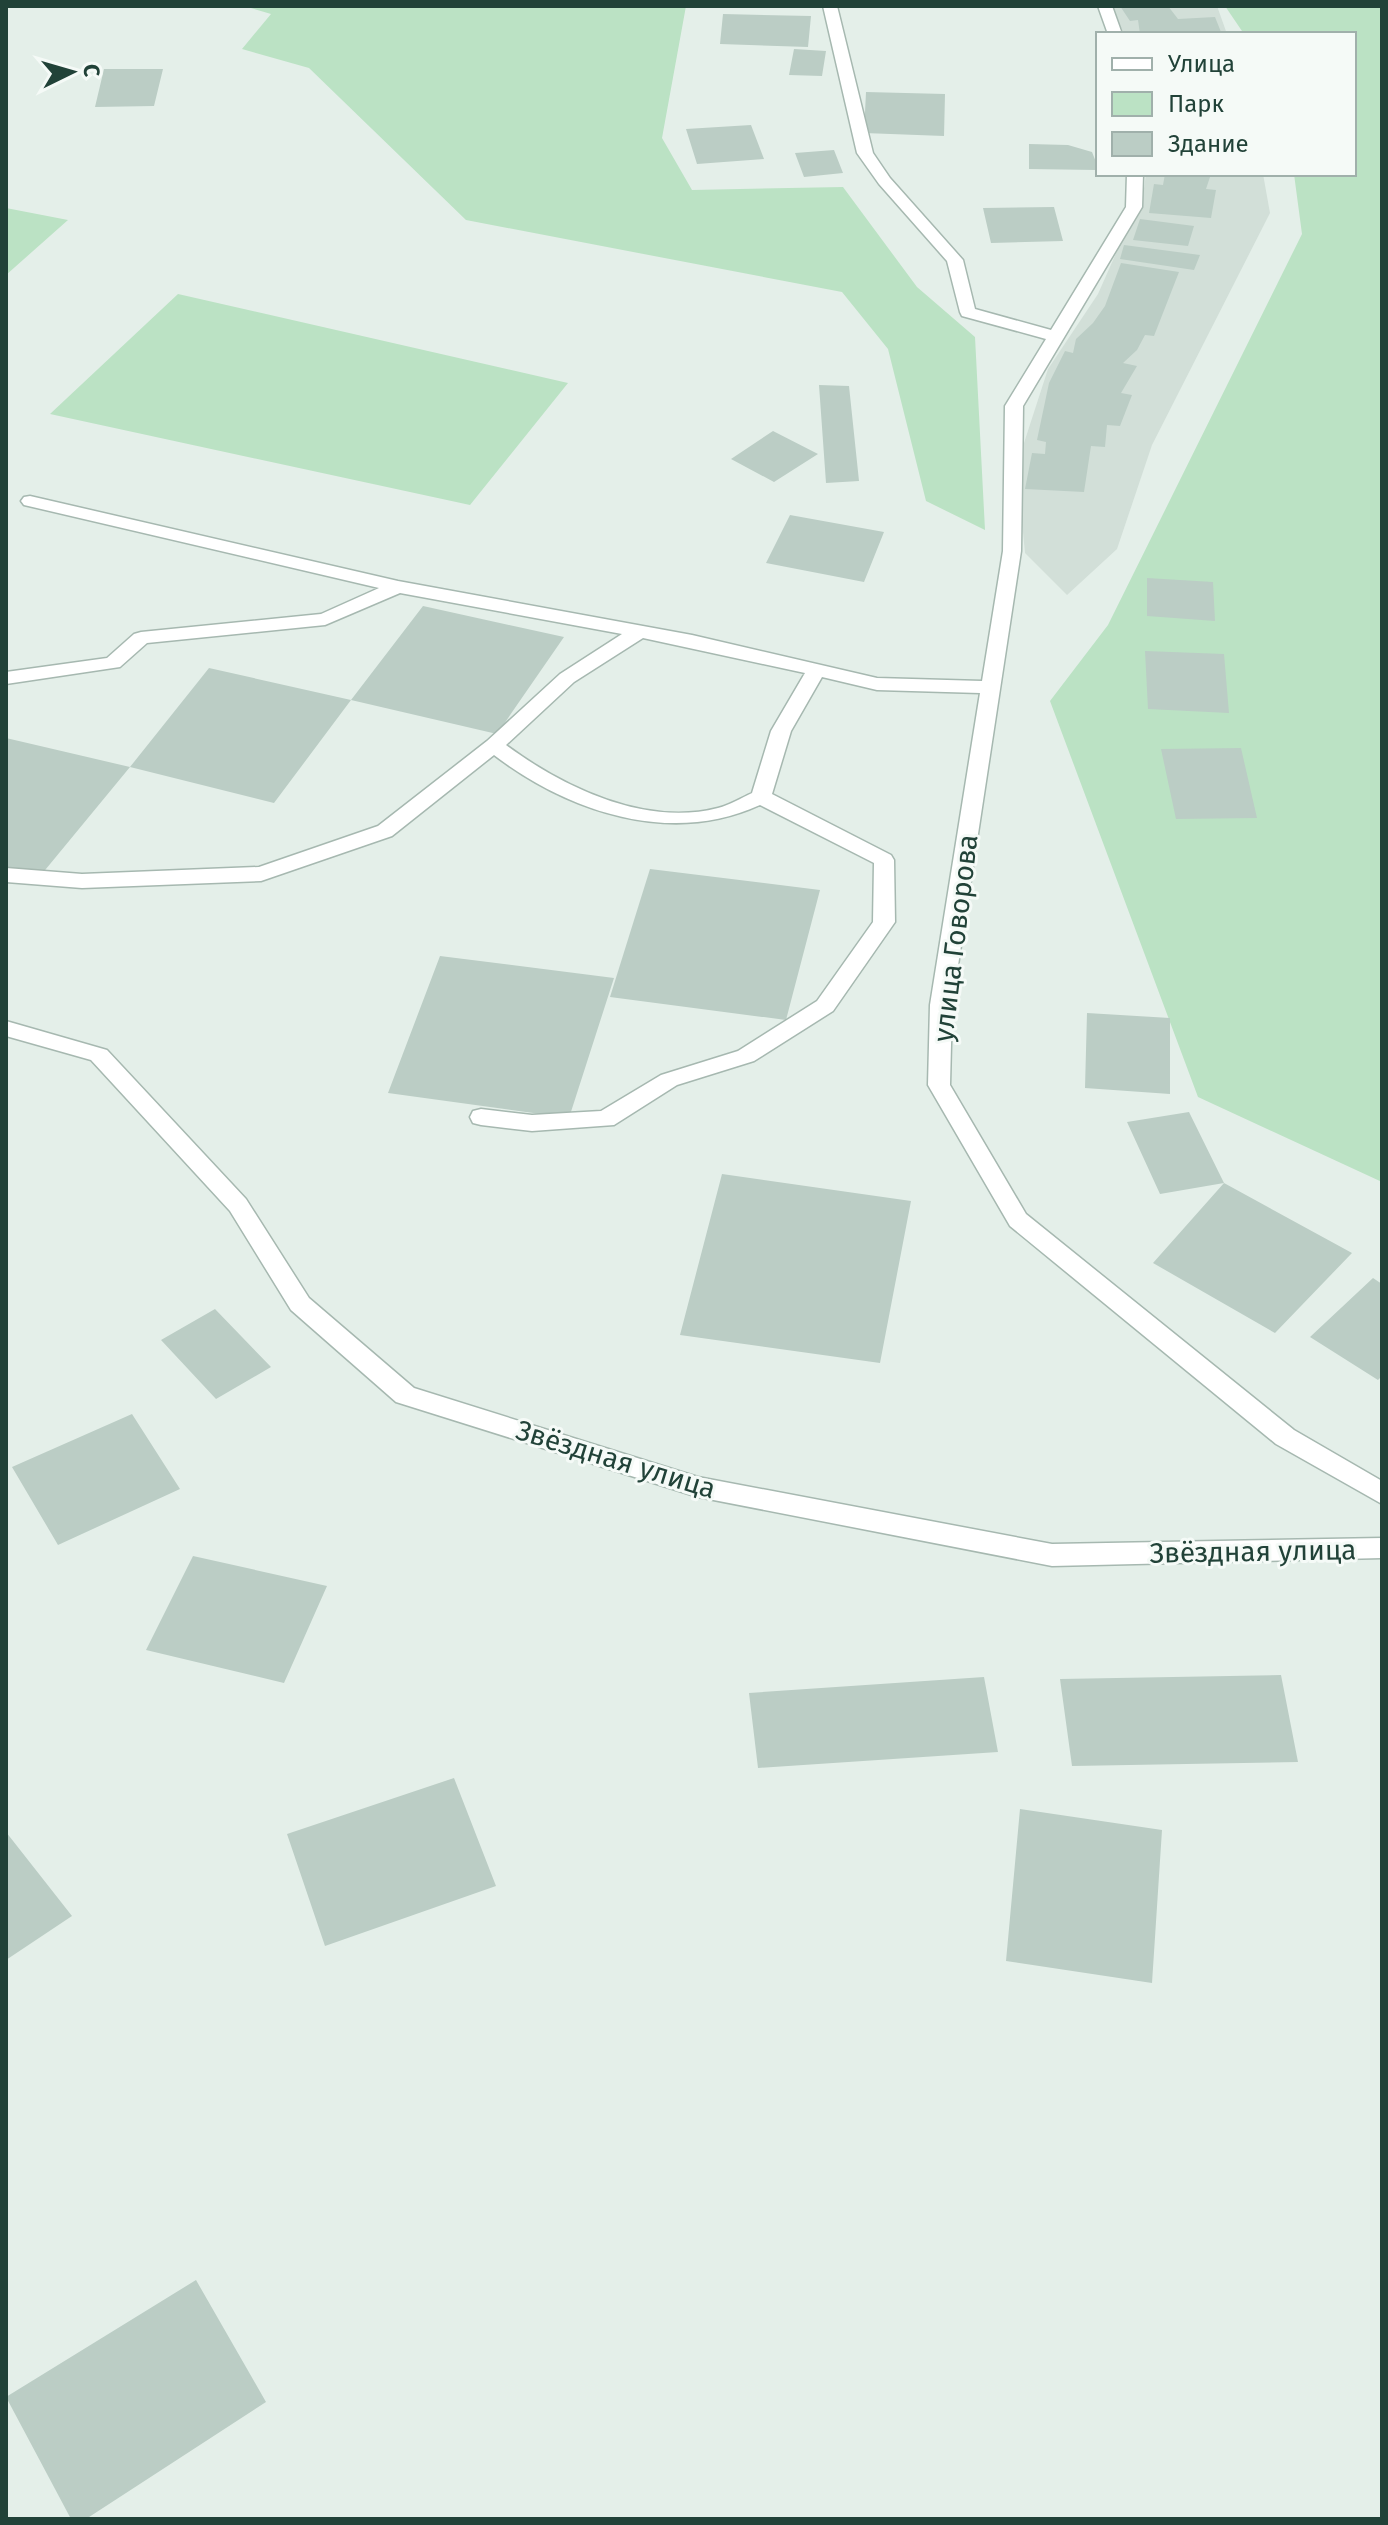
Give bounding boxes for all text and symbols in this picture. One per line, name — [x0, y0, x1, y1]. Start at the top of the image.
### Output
north arrow — [32, 32, 112, 112]
legend — [1096, 32, 1356, 176]
text: Улица — [1168, 50, 1235, 78]
text: С — [77, 63, 105, 78]
text: Парк — [1168, 90, 1225, 118]
text: Здание — [1168, 130, 1249, 158]
street label: улица Говорова — [926, 832, 985, 1044]
street label: Звёздная улица — [512, 1413, 720, 1505]
street label: Звёздная улица — [1149, 1533, 1357, 1570]

